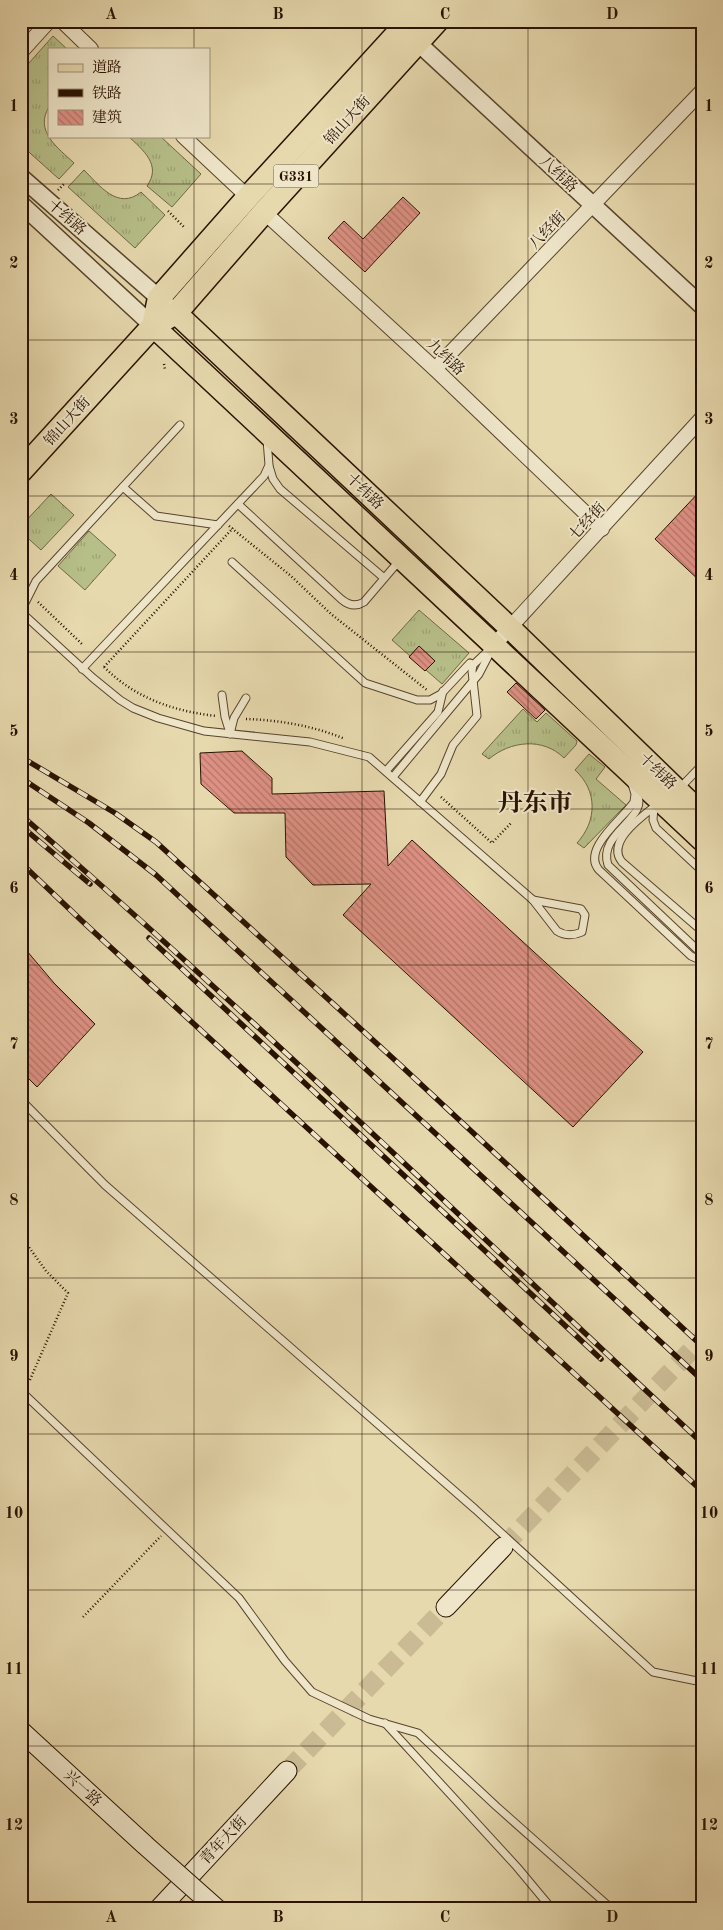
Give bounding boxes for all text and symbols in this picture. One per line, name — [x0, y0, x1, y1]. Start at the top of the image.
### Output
text: A — [105, 7, 117, 23]
text: B — [272, 7, 284, 23]
text: C — [440, 7, 450, 23]
text: D — [606, 7, 618, 23]
legend — [48, 48, 210, 138]
text: 道路 — [92, 59, 122, 76]
text: 铁路 — [92, 85, 122, 102]
street label: 锦山大街 — [321, 92, 374, 148]
text: 1 — [9, 99, 19, 115]
text: 1 — [704, 99, 714, 115]
text: 建筑 — [92, 109, 122, 126]
street label: 八纬路 — [536, 153, 581, 196]
road number: G331 — [274, 165, 318, 188]
street label: 十纬路 — [44, 196, 89, 239]
street label: 八经街 — [526, 208, 569, 252]
text: 2 — [9, 256, 19, 272]
text: 2 — [704, 256, 714, 272]
street label: 九纬路 — [423, 336, 468, 379]
street label: 锦山大街 — [41, 393, 94, 449]
text: 3 — [9, 412, 19, 428]
text: 3 — [704, 412, 714, 428]
street label: 十纬路 — [342, 470, 387, 513]
street label: 七经街 — [566, 499, 609, 544]
text: 4 — [9, 568, 19, 584]
text: 4 — [704, 568, 714, 584]
text: 5 — [9, 724, 19, 740]
text: 5 — [704, 724, 714, 740]
street label: 十纬路 — [636, 750, 680, 793]
district label: 丹东市 — [497, 789, 573, 817]
text: 6 — [9, 881, 19, 897]
text: 6 — [704, 881, 714, 897]
text: 7 — [9, 1037, 19, 1053]
text: 7 — [704, 1037, 714, 1053]
text: 8 — [9, 1193, 19, 1209]
text: 8 — [704, 1193, 714, 1209]
text: 9 — [9, 1349, 19, 1365]
text: 9 — [704, 1349, 714, 1365]
text: 10 — [5, 1506, 23, 1522]
text: 10 — [700, 1506, 718, 1522]
text: 11 — [5, 1662, 23, 1678]
text: 11 — [700, 1662, 718, 1678]
street label: 兴一路 — [60, 1767, 105, 1810]
street label: 青年大街 — [197, 1813, 250, 1868]
text: 12 — [5, 1818, 23, 1834]
text: 12 — [700, 1818, 718, 1834]
text: A — [105, 1910, 117, 1926]
text: B — [272, 1910, 284, 1926]
text: C — [440, 1910, 450, 1926]
text: D — [606, 1910, 618, 1926]

